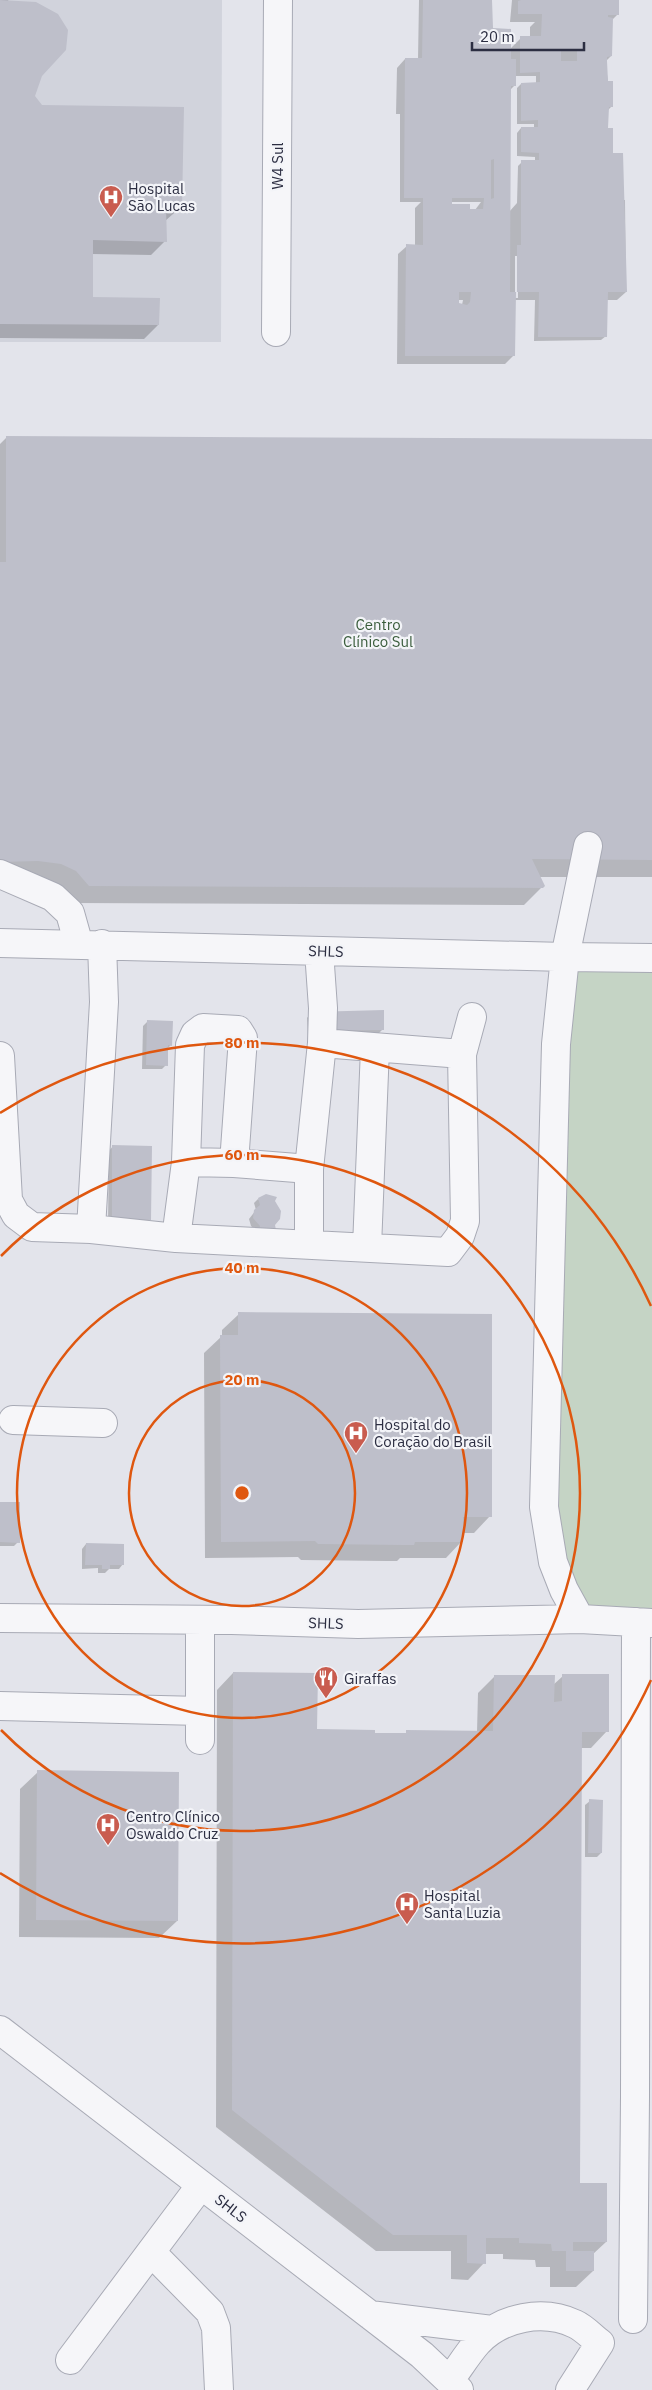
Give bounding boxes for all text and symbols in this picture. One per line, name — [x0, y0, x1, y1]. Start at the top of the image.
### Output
scale bar — [472, 20, 584, 52]
text: 20 m — [480, 27, 515, 46]
street label: W4 Sul — [268, 142, 287, 190]
place label: Hospital São Lucas — [128, 179, 195, 215]
hospital icon: Hospital São Lucas — [98, 184, 124, 218]
park label: Centro Clínico Sul — [343, 615, 413, 651]
street label: SHLS — [308, 941, 344, 961]
text: 80 m — [225, 1033, 259, 1052]
text: 60 m — [225, 1145, 259, 1164]
text: 40 m — [225, 1258, 259, 1277]
text: 20 m — [225, 1370, 259, 1389]
place label: Hospital do Coração do Brasil — [374, 1415, 492, 1451]
hospital icon: Hospital do Coração do Brasil — [343, 1420, 369, 1454]
centre of rings — [233, 1484, 251, 1502]
street label: SHLS — [308, 1613, 344, 1633]
restaurant icon: Giraffas — [313, 1665, 339, 1699]
place label: Giraffas — [344, 1669, 397, 1688]
place label: Centro Clínico Oswaldo Cruz — [126, 1807, 220, 1843]
hospital icon: Centro Clínico Oswaldo Cruz — [95, 1812, 121, 1846]
place label: Hospital Santa Luzia — [424, 1886, 501, 1922]
hospital icon: Hospital Santa Luzia — [394, 1891, 420, 1925]
street label: SHLS — [211, 2190, 251, 2226]

